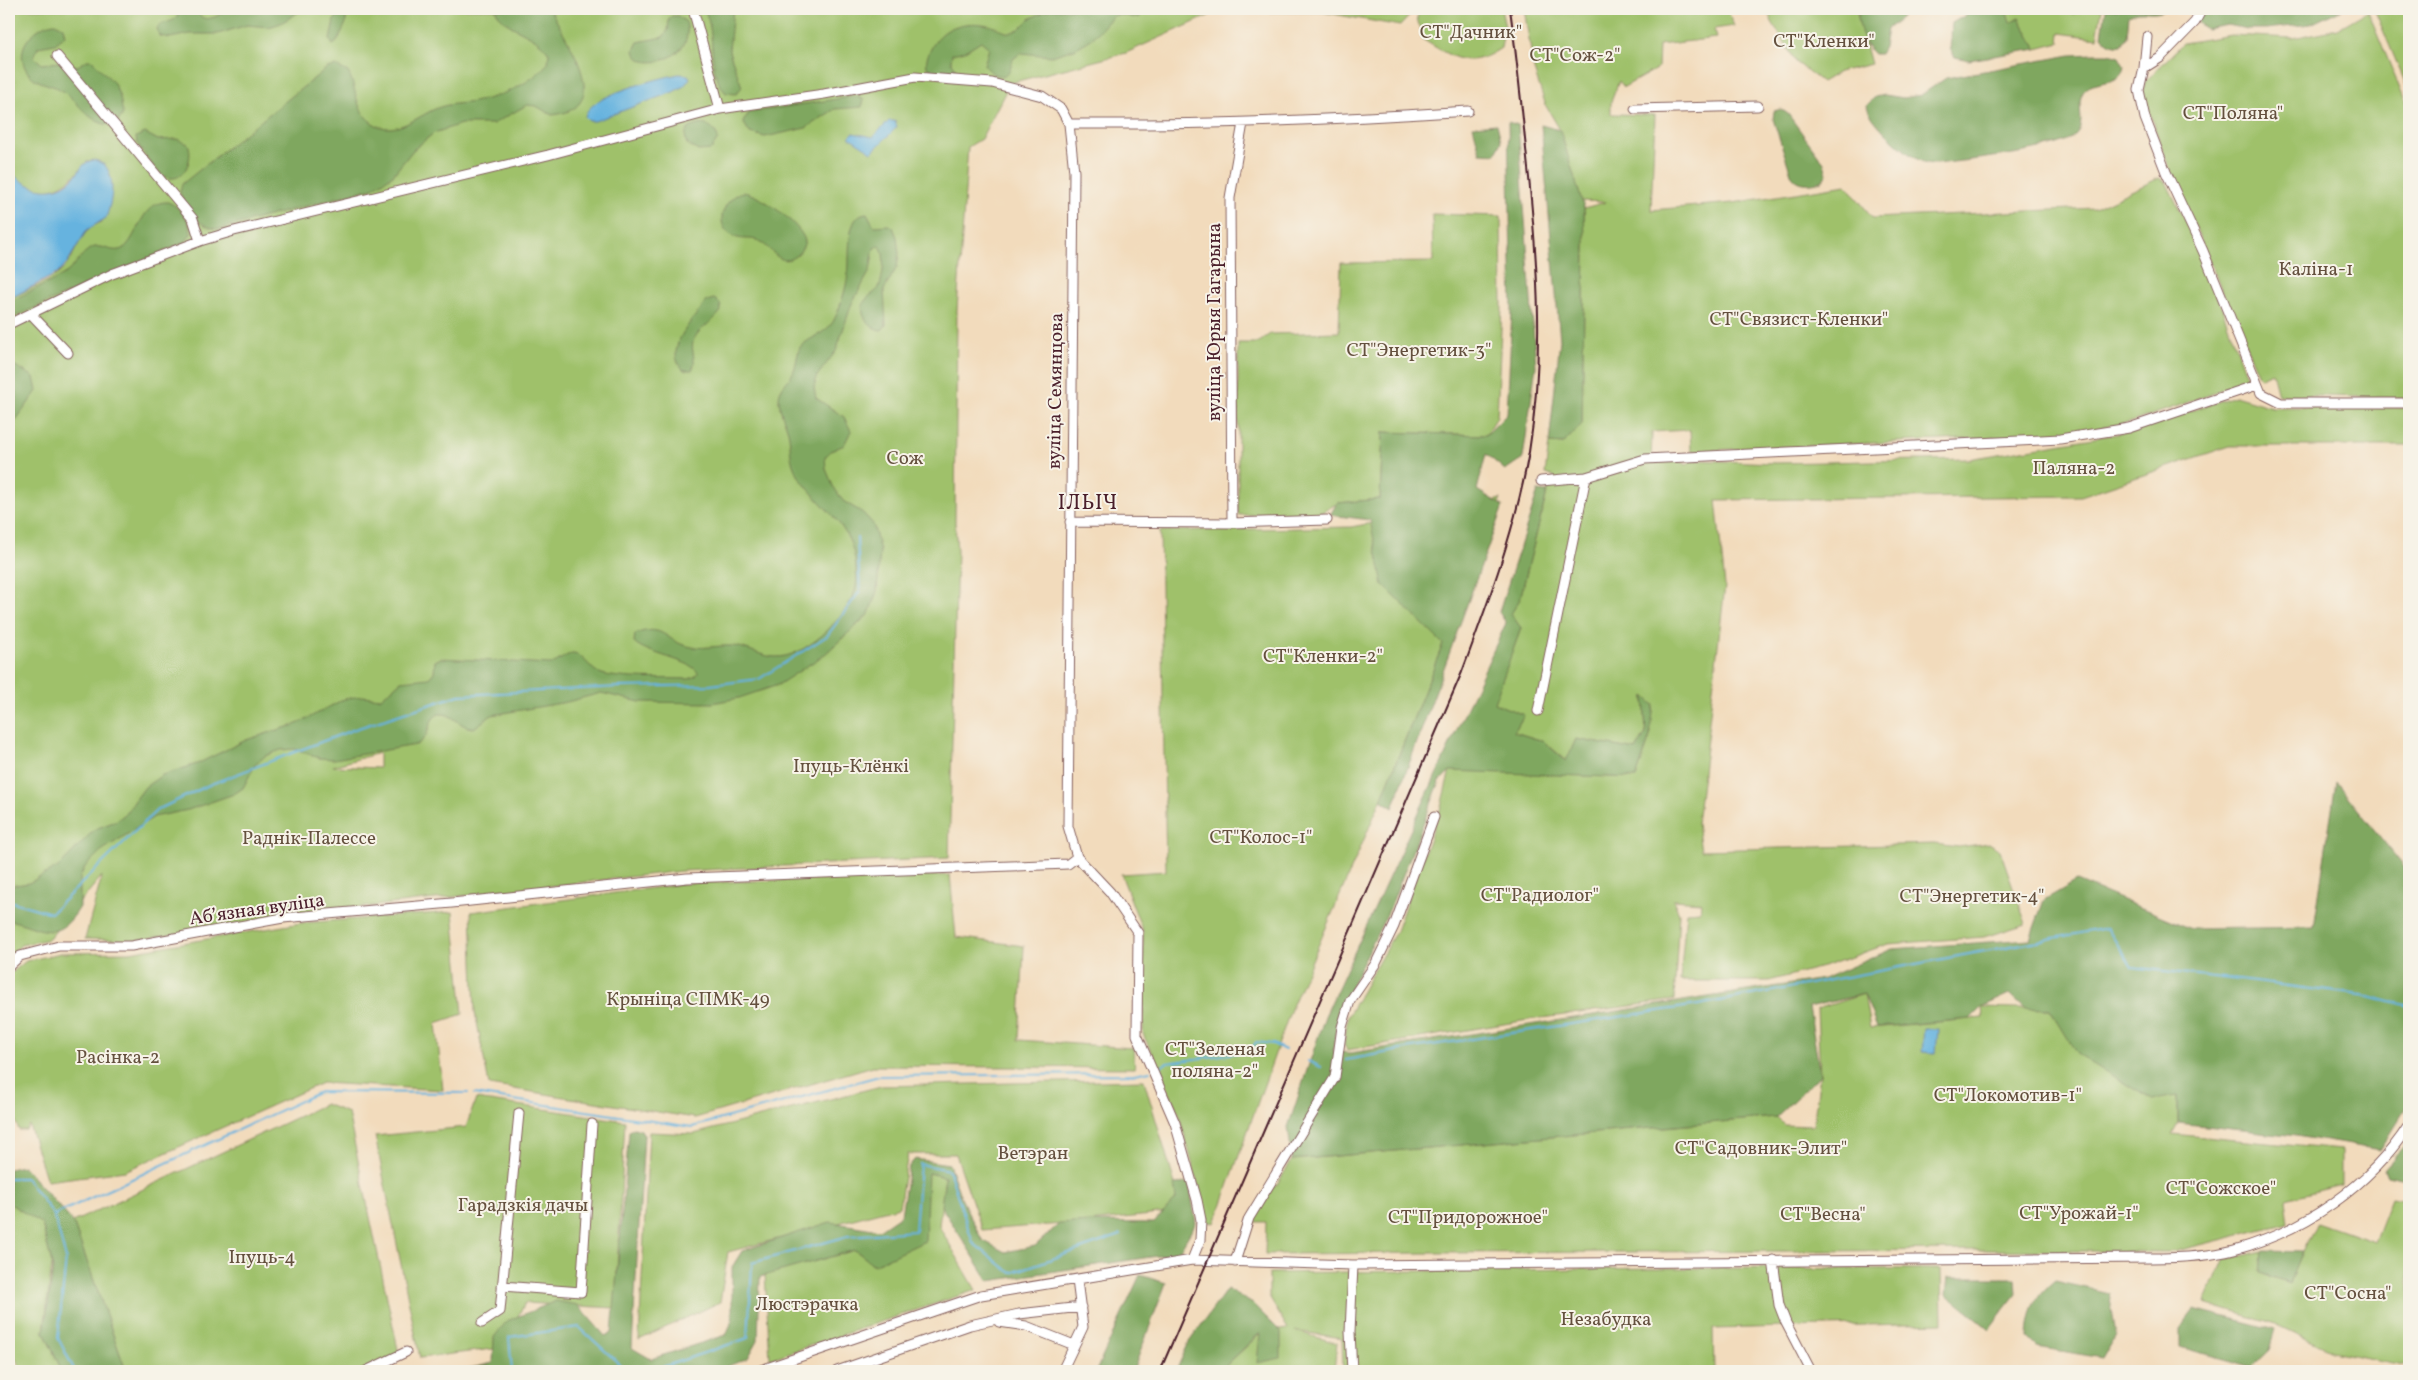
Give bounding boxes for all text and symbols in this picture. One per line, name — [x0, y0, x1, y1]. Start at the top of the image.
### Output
park label: СТ"Дачник" — [1420, 20, 1522, 46]
park label: СТ"Кленки" — [1773, 29, 1875, 55]
park label: СТ"Сож-2" — [1530, 43, 1620, 69]
park label: СТ"Поляна" — [2183, 101, 2283, 127]
street label: вуліца Юрыя Гагарына — [1202, 223, 1228, 421]
park label: Каліна-1 — [2279, 257, 2353, 283]
park label: СТ"Связист-Кленки" — [1710, 307, 1888, 333]
street label: вуліца Семянцова — [1042, 312, 1070, 470]
park label: СТ"Энергетик-3" — [1347, 338, 1491, 364]
park label: Сож — [886, 446, 924, 472]
park label: Паляна-2 — [2032, 456, 2116, 482]
district label: ІЛЬІЧ — [1058, 489, 1118, 518]
park label: СТ"Кленки-2" — [1263, 644, 1383, 670]
park label: Іпуць-Клёнкі — [793, 754, 909, 780]
park label: СТ"Колос-1" — [1209, 825, 1313, 851]
park label: Раднік-Палессе — [242, 826, 376, 852]
park label: СТ"Радиолог" — [1481, 883, 1599, 909]
park label: СТ"Энергетик-4" — [1900, 884, 2044, 910]
street label: Абʼязная вуліца — [188, 888, 326, 932]
park label: Крыніца СПМК-49 — [606, 987, 770, 1013]
park label: СТ"Зеленая поляна-2" — [1165, 1037, 1265, 1085]
park label: Расінка-2 — [76, 1045, 160, 1071]
park label: СТ"Локомотив-1" — [1934, 1083, 2082, 1109]
park label: СТ"Садовник-Элит" — [1675, 1136, 1847, 1162]
park label: Ветэран — [998, 1141, 1068, 1167]
park label: СТ"Сожское" — [2166, 1176, 2276, 1202]
park label: Гарадзкія дачы — [458, 1193, 588, 1219]
park label: СТ"Урожай-1" — [2019, 1201, 2139, 1227]
park label: СТ"Весна" — [1780, 1202, 1866, 1228]
park label: СТ"Придорожное" — [1388, 1205, 1548, 1231]
park label: Іпуць-4 — [228, 1245, 296, 1271]
park label: СТ"Сосна" — [2304, 1281, 2392, 1307]
park label: Люстэрачка — [755, 1292, 859, 1318]
park label: Незабудка — [1561, 1307, 1651, 1333]

